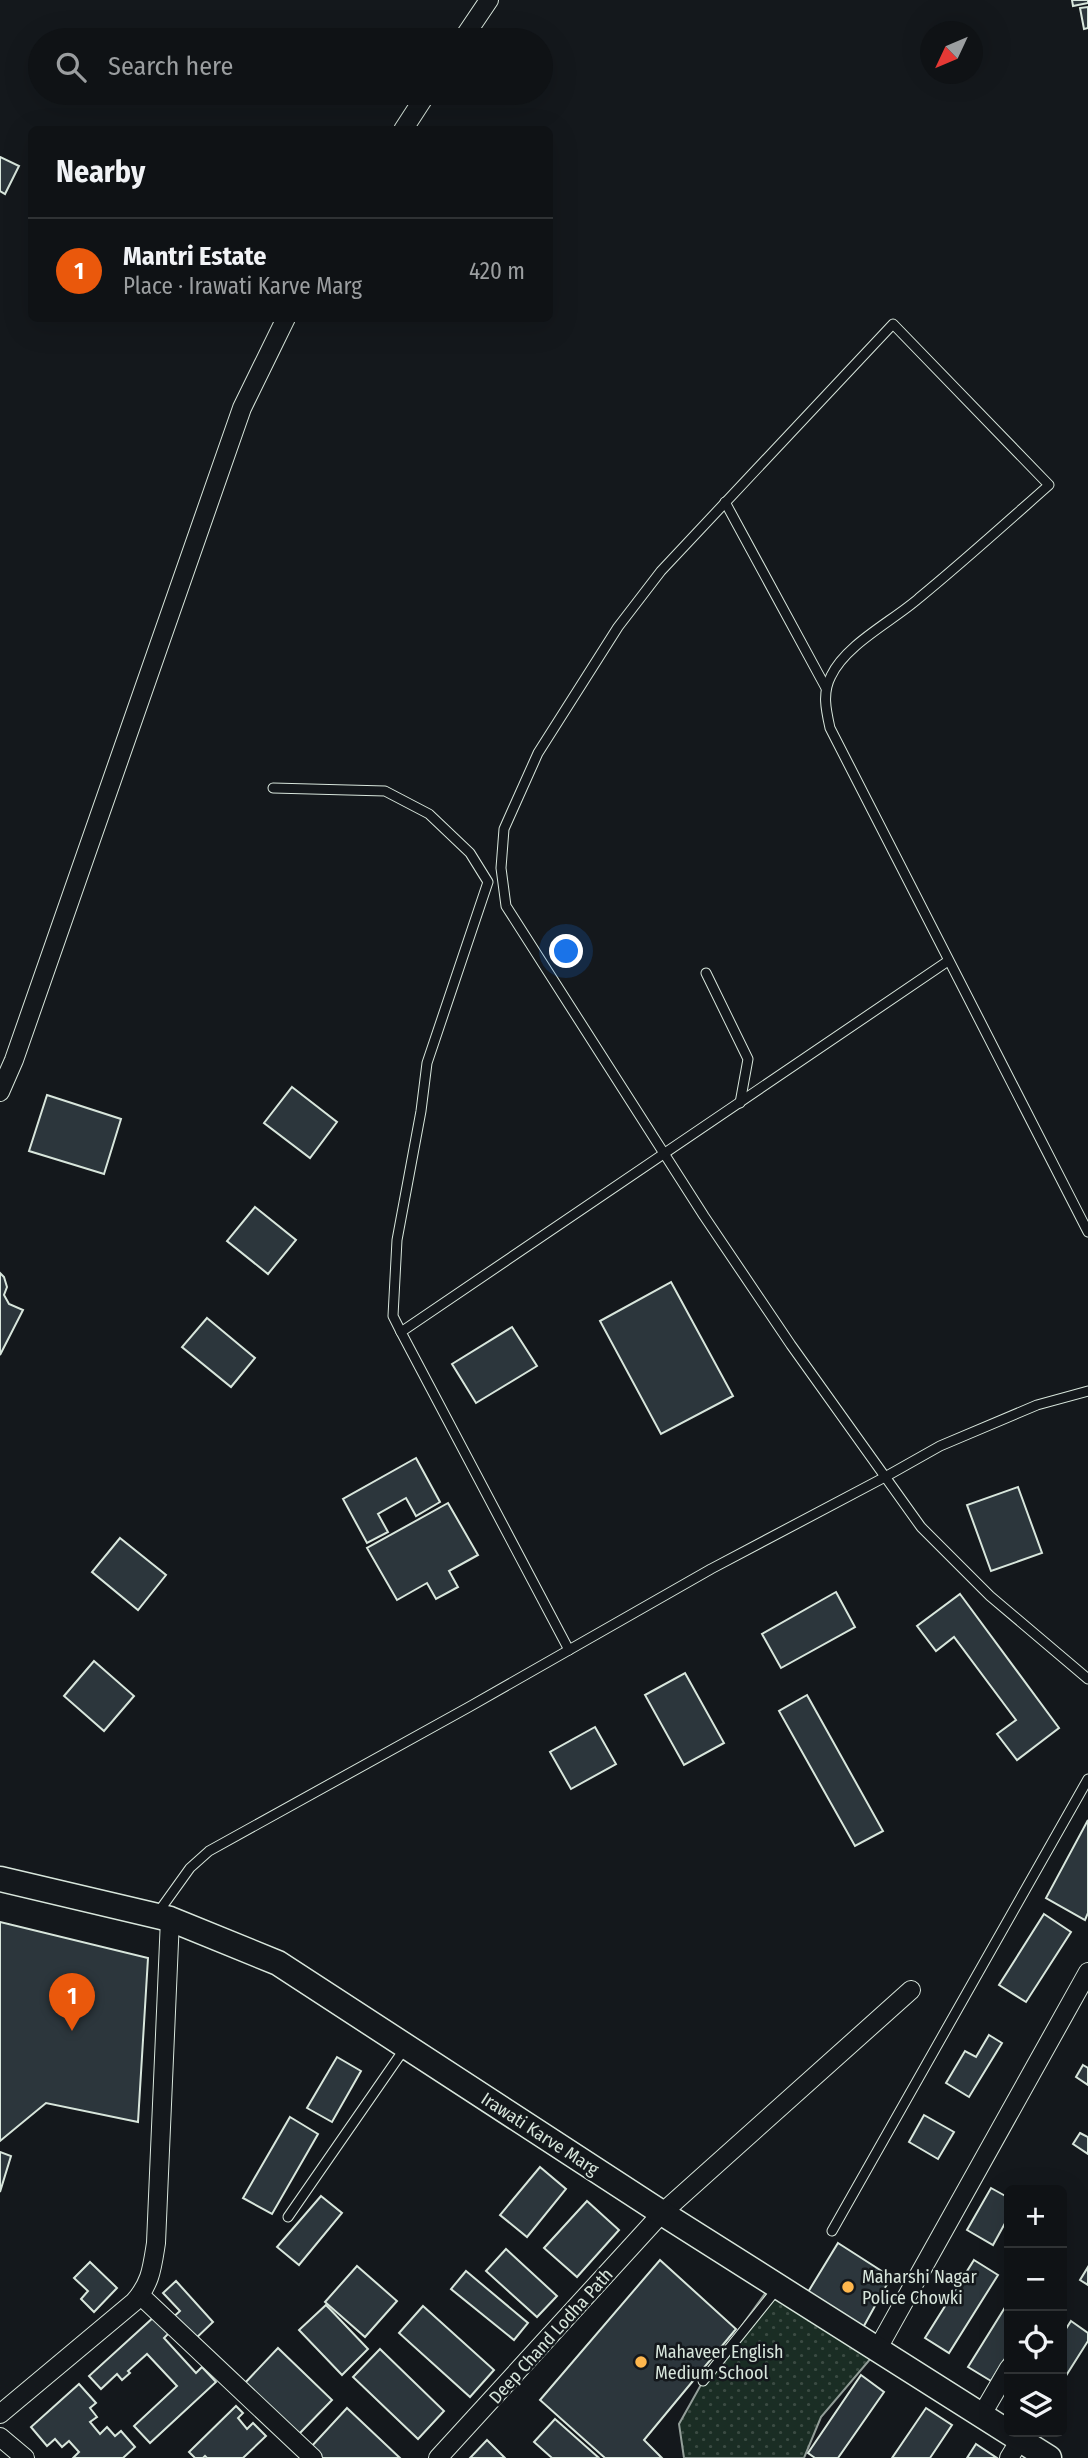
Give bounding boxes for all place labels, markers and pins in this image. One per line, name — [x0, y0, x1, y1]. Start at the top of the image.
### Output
pin: 1 — [49, 1973, 95, 2031]
place label: Maharshi Nagar Police Chowki — [862, 2266, 977, 2309]
marker: Maharshi Nagar Police Chowki — [840, 2279, 856, 2295]
place label: Mahaveer English Medium School — [655, 2341, 784, 2384]
marker: Mahaveer English Medium School — [633, 2354, 649, 2370]

